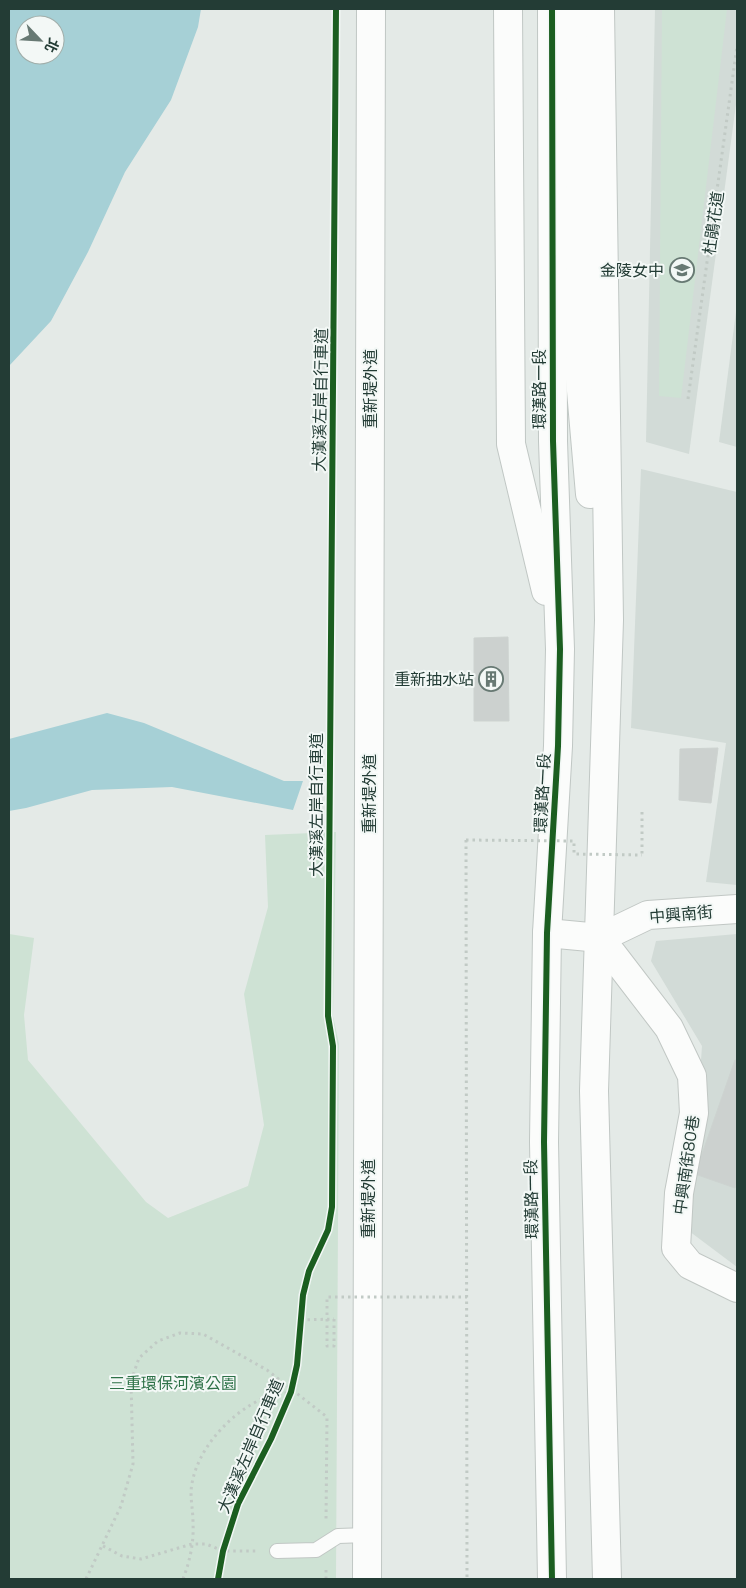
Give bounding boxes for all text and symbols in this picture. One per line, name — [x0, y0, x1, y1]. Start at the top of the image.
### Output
north arrow — [15, 15, 65, 65]
text: 北 — [41, 35, 63, 56]
street label: 杜鵑花道 — [699, 190, 728, 256]
school or university icon: 金陵女中 — [669, 257, 695, 283]
place label: 金陵女中 — [600, 260, 664, 281]
street label: 大漢溪左岸自行車道 — [309, 328, 332, 472]
street label: 重新堤外道 — [360, 349, 381, 429]
street label: 環漢路一段 — [529, 349, 550, 429]
building icon: 重新抽水站 — [478, 666, 504, 692]
place label: 重新抽水站 — [394, 669, 474, 690]
street label: 大漢溪左岸自行車道 — [306, 733, 327, 877]
street label: 環漢路一段 — [530, 753, 555, 834]
street label: 重新堤外道 — [359, 754, 380, 834]
street label: 中興南街 — [648, 901, 714, 928]
street label: 中興南街80巷 — [669, 1114, 704, 1216]
street label: 重新堤外道 — [358, 1159, 379, 1239]
street label: 環漢路一段 — [520, 1159, 543, 1239]
park label: 三重環保河濱公園 — [109, 1373, 237, 1394]
street label: 大漢溪左岸自行車道 — [213, 1376, 288, 1517]

